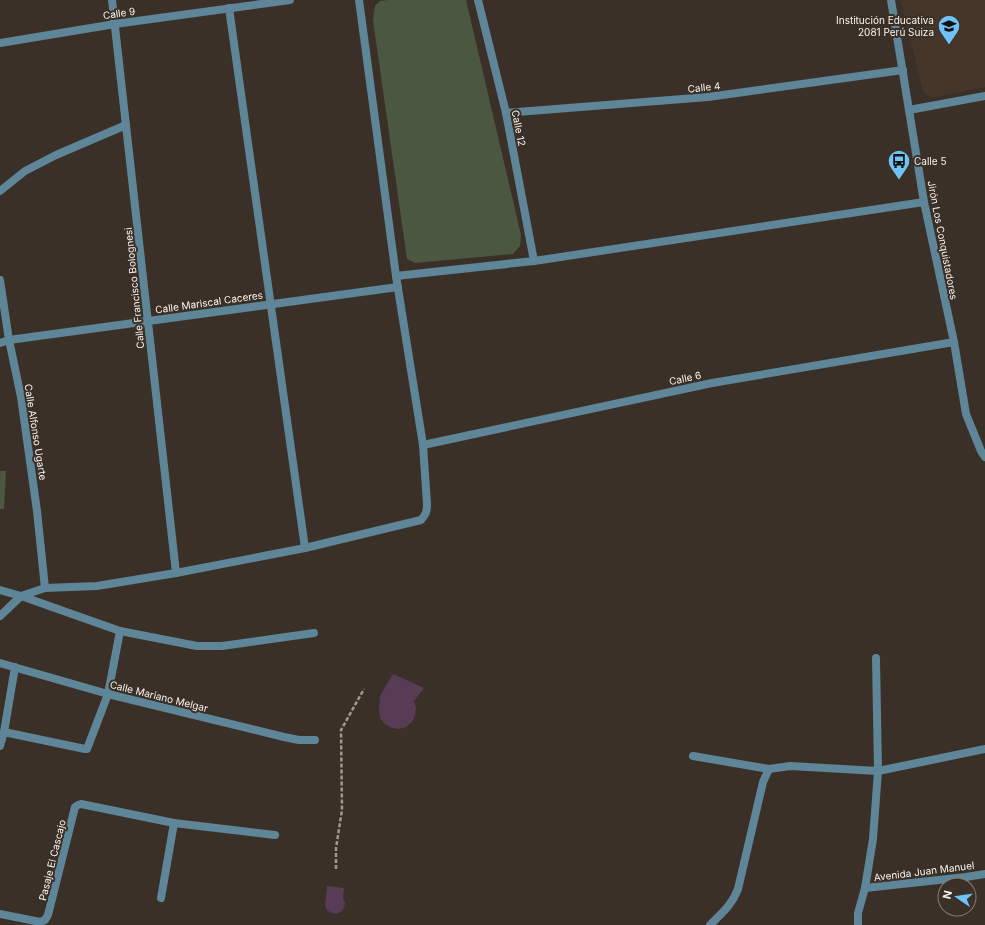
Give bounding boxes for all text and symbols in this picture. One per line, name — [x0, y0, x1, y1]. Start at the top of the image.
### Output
street label: Calle 9 — [102, 5, 136, 21]
school or university icon: Institución Educativa 2081 Perú Suiza — [936, 13, 962, 46]
place label: Institución Educativa 2081 Perú Suiza — [836, 14, 934, 38]
street label: Calle 4 — [687, 79, 721, 95]
street label: Calle 12 — [510, 109, 528, 147]
bus stop icon: Calle 5 — [886, 148, 912, 181]
place label: Calle 5 — [914, 155, 947, 167]
street label: Jirón Los Conquistadores — [926, 180, 960, 300]
street label: Calle Francisco Bolognesi — [122, 227, 146, 349]
street label: Calle Mariscal Caceres — [154, 289, 264, 315]
street label: Calle 6 — [668, 369, 702, 387]
street label: Calle Alfonso Ugarte — [22, 383, 50, 481]
street label: Calle Mariano Melgar — [109, 678, 209, 714]
street label: Pasaje El Cascajo — [36, 818, 68, 902]
street label: Avenida Juan Manuel — [873, 859, 975, 883]
north arrow — [937, 877, 977, 917]
text: N — [939, 889, 955, 900]

